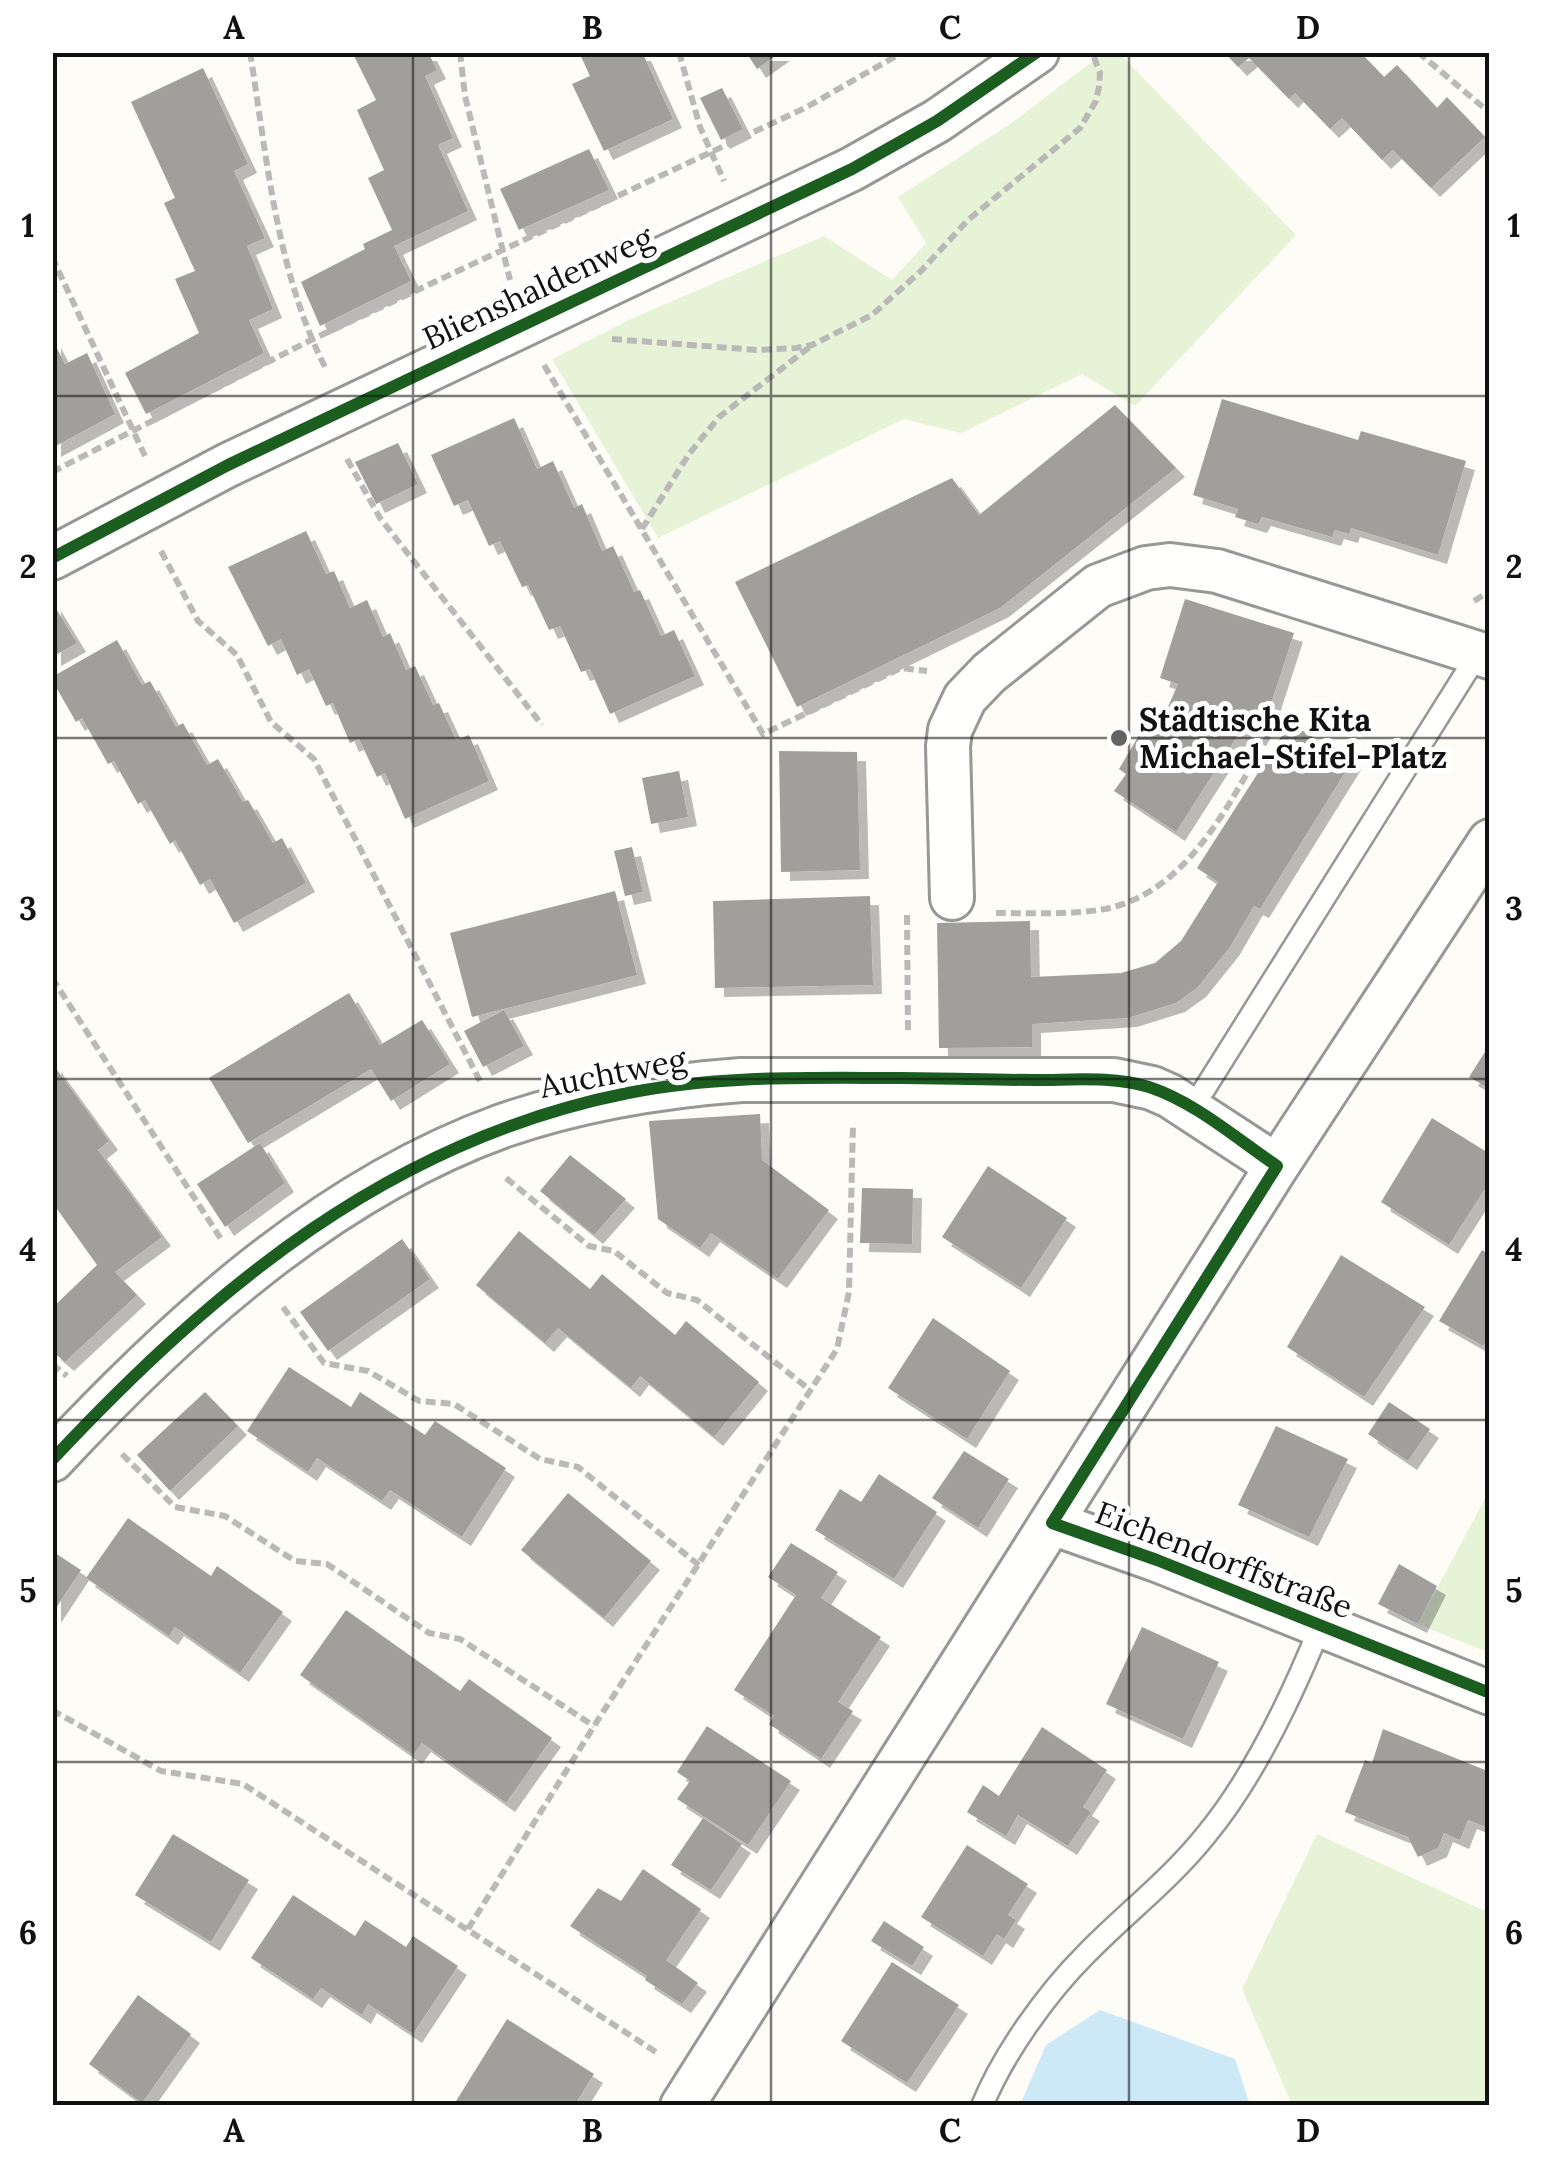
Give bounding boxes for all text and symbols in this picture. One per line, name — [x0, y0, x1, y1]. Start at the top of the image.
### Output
text: A — [223, 7, 245, 48]
text: B — [581, 7, 603, 48]
text: C — [939, 7, 961, 48]
text: D — [1296, 7, 1320, 48]
text: 1 — [22, 205, 35, 246]
text: 1 — [1508, 205, 1521, 246]
street label: Blienshaldenweg — [416, 216, 660, 359]
text: 2 — [19, 546, 37, 587]
text: 2 — [1505, 546, 1523, 587]
place label: Städtische Kita Michael-Stifel-Platz — [1139, 699, 1447, 777]
marker: Städtische Kita Michael-Stifel-Platz — [1108, 727, 1130, 749]
text: 3 — [19, 888, 37, 929]
text: 3 — [1505, 888, 1523, 929]
street label: Auchtweg — [535, 1038, 691, 1107]
text: 4 — [19, 1229, 37, 1270]
text: 4 — [1505, 1229, 1523, 1270]
street label: Eichendorffstraße — [1090, 1492, 1358, 1627]
text: 5 — [19, 1570, 37, 1611]
text: 5 — [1505, 1570, 1523, 1611]
text: 6 — [19, 1912, 37, 1953]
text: 6 — [1505, 1912, 1523, 1953]
text: A — [223, 2110, 245, 2151]
text: B — [581, 2110, 603, 2151]
text: C — [939, 2110, 961, 2151]
text: D — [1296, 2110, 1320, 2151]

